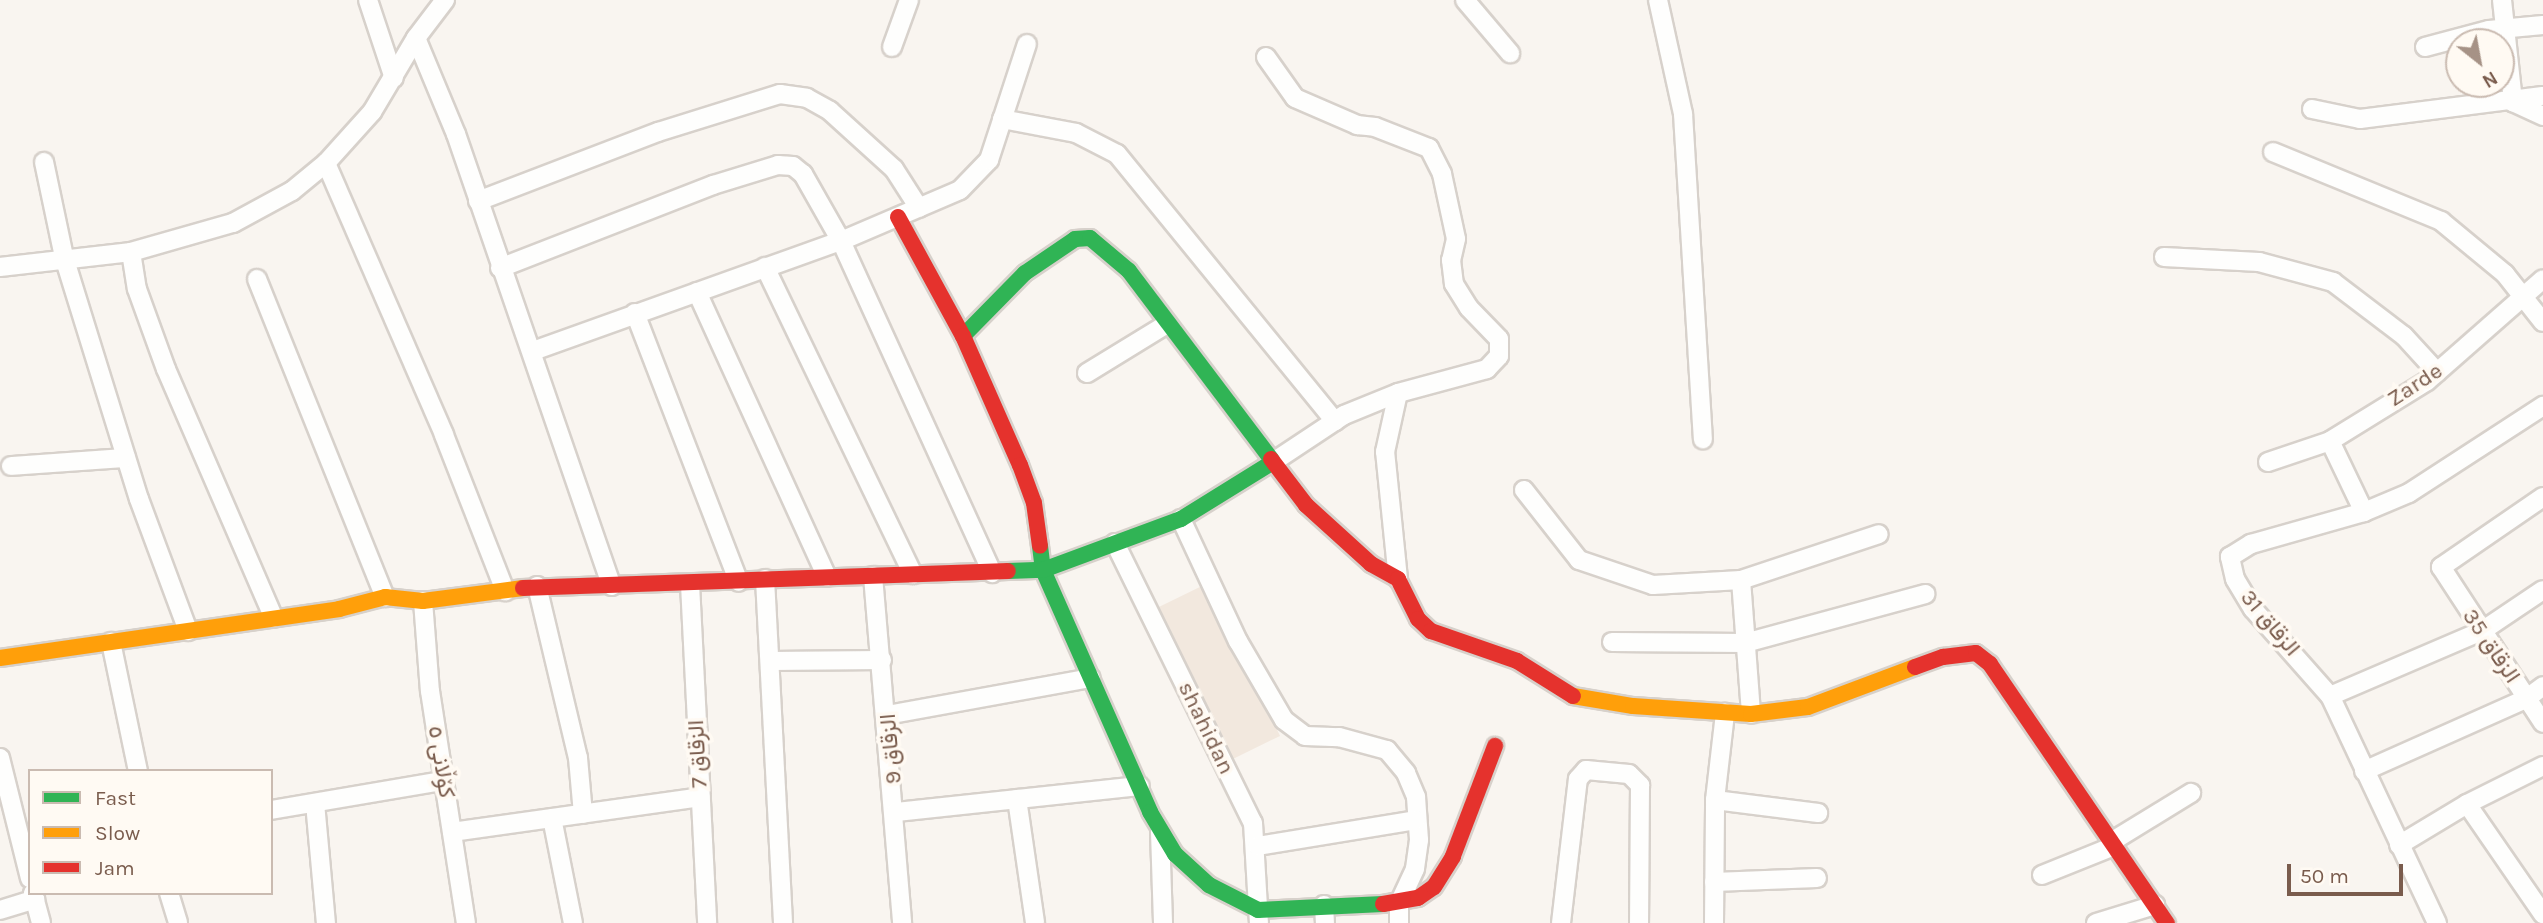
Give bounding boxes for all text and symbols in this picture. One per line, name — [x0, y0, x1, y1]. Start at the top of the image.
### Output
north arrow — [2445, 28, 2515, 98]
text: N — [2478, 66, 2501, 92]
street label: Zarde — [2382, 357, 2448, 413]
street label: الزقاق 31 — [2234, 584, 2306, 662]
street label: الزقاق 35 — [2456, 604, 2526, 688]
street label: shahidan — [1172, 677, 1240, 779]
street label: الزقاق 9 — [874, 713, 908, 785]
street label: الزقاق 7 — [682, 719, 714, 789]
street label: کۆڵانی ٥ — [422, 724, 460, 800]
legend — [28, 769, 273, 895]
text: Fast — [95, 786, 136, 810]
text: Slow — [95, 821, 140, 845]
scale bar — [2291, 850, 2406, 894]
text: Jam — [95, 856, 135, 880]
text: 50 m — [2300, 864, 2349, 888]

